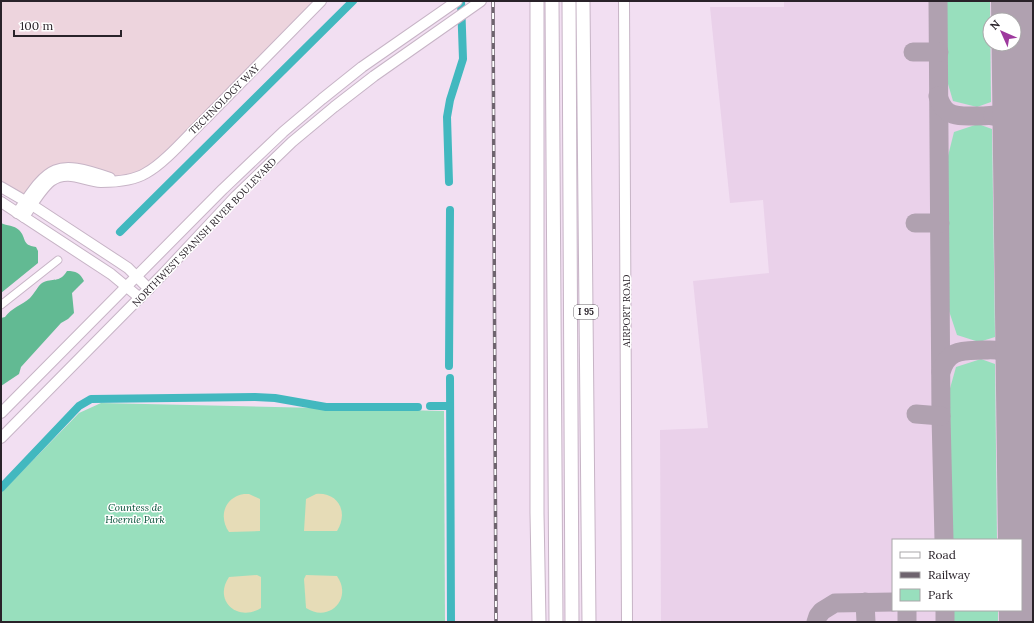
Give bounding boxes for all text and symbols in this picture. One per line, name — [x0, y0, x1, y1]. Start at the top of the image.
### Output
scale bar — [14, 12, 121, 38]
north arrow — [982, 12, 1022, 52]
text: N — [987, 17, 1003, 33]
text: 100 m — [20, 18, 53, 33]
street label: TECHNOLOGY WAY — [186, 61, 263, 137]
street label: NORTHWEST SPANISH RIVER BOULEVARD — [129, 155, 279, 310]
street label: AIRPORT ROAD — [620, 275, 633, 348]
road number: I 95 — [574, 305, 598, 319]
park label: Countess de Hoernle Park — [105, 501, 165, 526]
legend — [892, 539, 1022, 611]
text: Road — [928, 547, 956, 562]
text: Railway — [928, 567, 971, 582]
text: Park — [928, 587, 954, 602]

